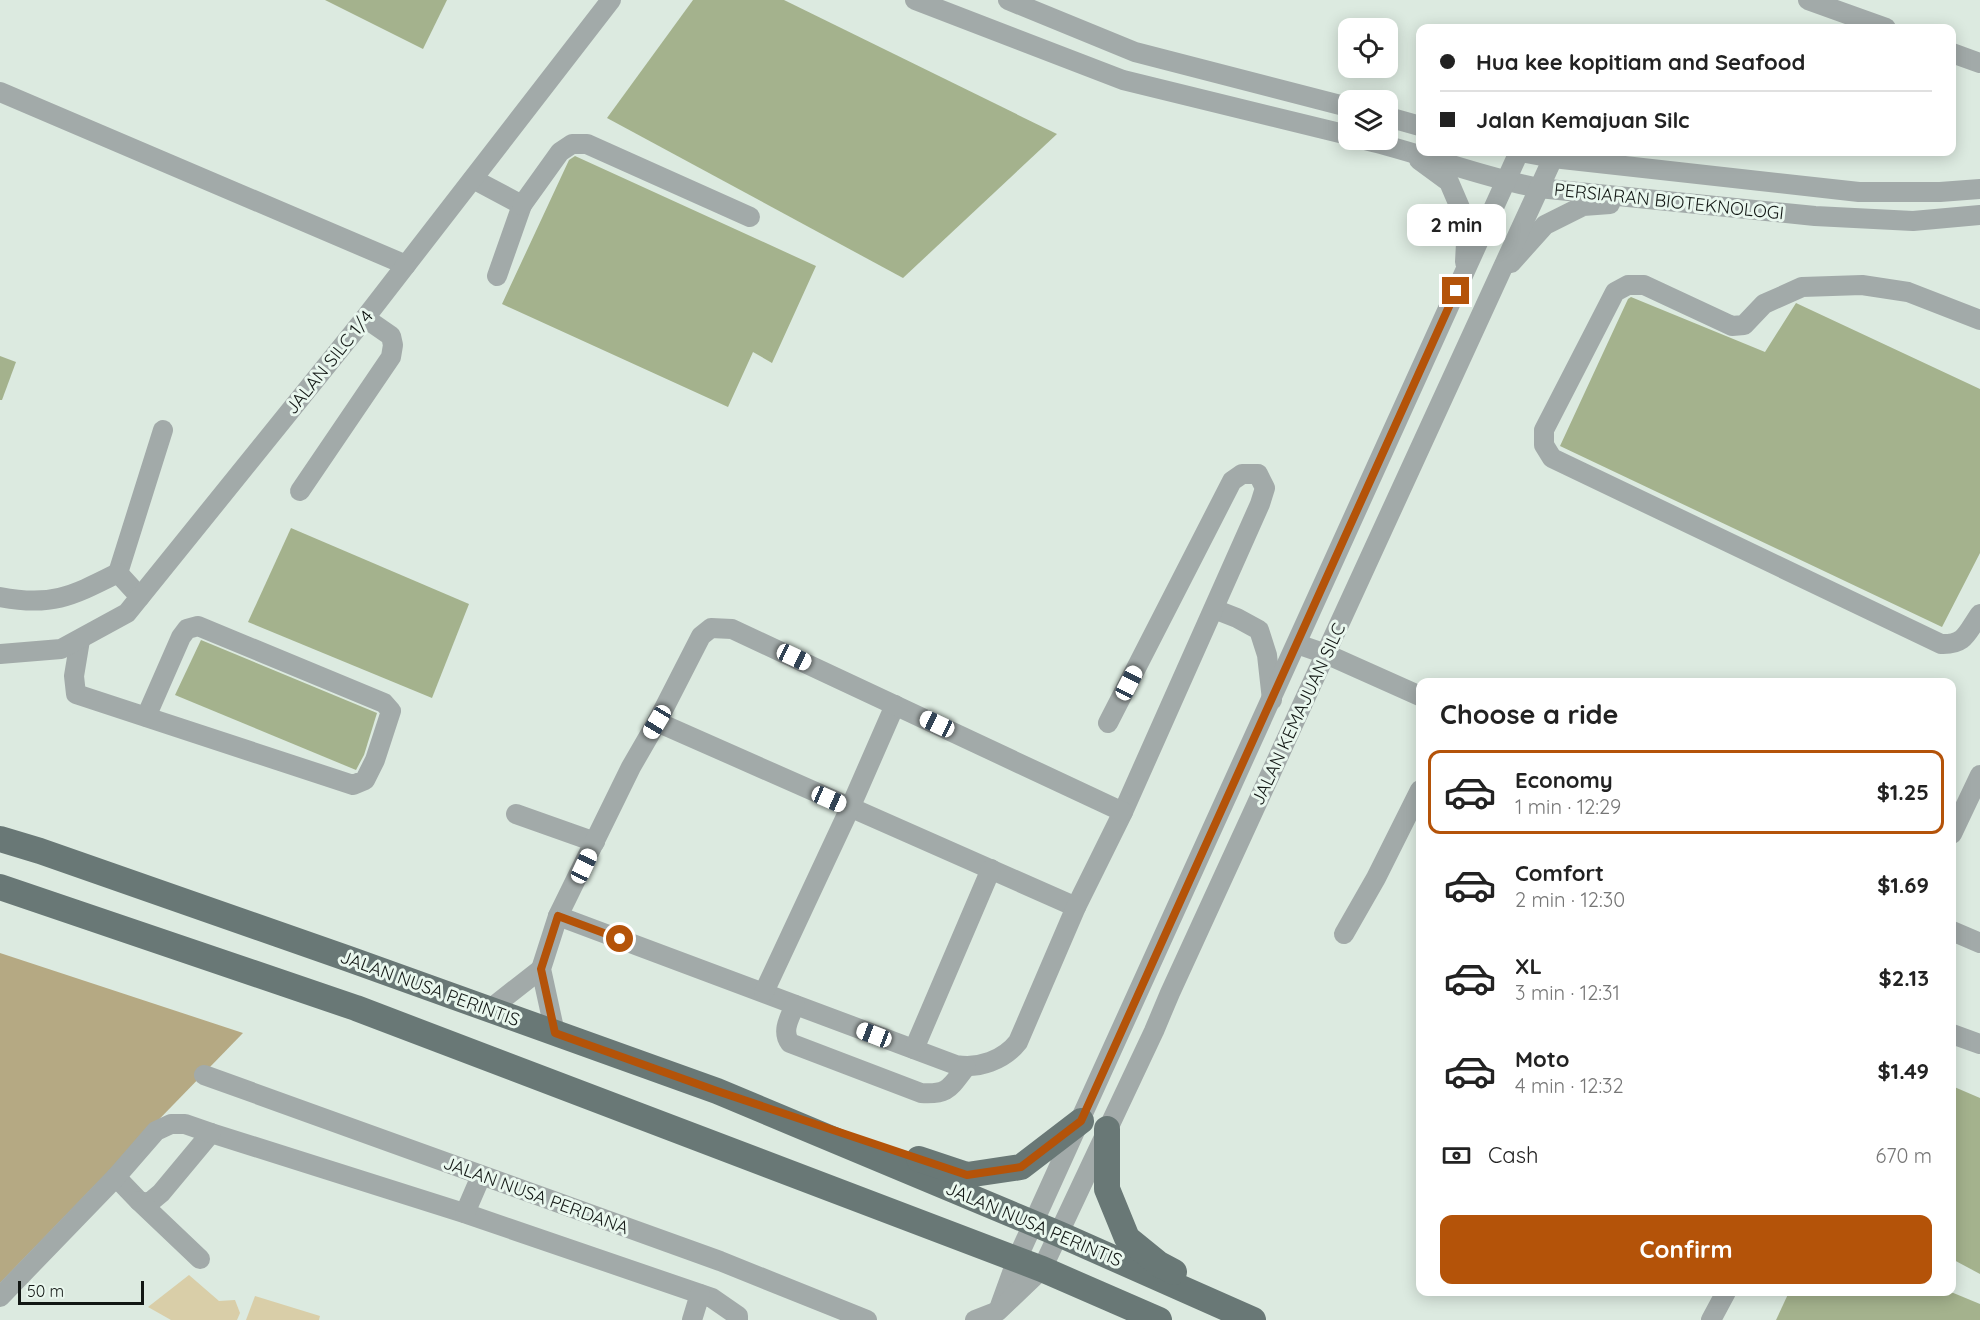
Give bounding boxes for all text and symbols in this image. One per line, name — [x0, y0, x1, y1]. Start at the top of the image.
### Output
map controls — [1338, 18, 1398, 150]
button: locate — [1338, 18, 1398, 78]
text: Hua kee kopitiam and Seafood — [1476, 48, 1805, 76]
button: layers — [1338, 90, 1398, 150]
text: Jalan Kemajuan Silc — [1476, 106, 1690, 134]
street label: PERSIARAN BIOTEKNOLOGI — [1553, 177, 1785, 225]
callout: 2 min — [1406, 204, 1506, 246]
text: 2 min — [1430, 212, 1483, 237]
route end — [1442, 277, 1469, 304]
street label: JALAN SILC 1/4 — [280, 305, 378, 419]
street label: JALAN KEMAJUAN SILC — [1246, 619, 1350, 809]
car — [774, 641, 814, 673]
car — [1113, 663, 1145, 703]
text: Choose a ride — [1440, 697, 1618, 731]
car — [640, 702, 674, 742]
car — [917, 708, 957, 740]
icon: car — [1443, 765, 1497, 819]
text: Economy — [1515, 766, 1613, 794]
text: $1.25 — [1877, 778, 1929, 806]
car — [809, 783, 849, 815]
text: 1 min · 12:29 — [1515, 794, 1621, 819]
car — [568, 846, 600, 886]
icon: car — [1443, 858, 1497, 912]
text: Comfort — [1515, 859, 1604, 887]
text: $1.69 — [1877, 871, 1929, 899]
text: 2 min · 12:30 — [1515, 887, 1625, 912]
route start — [606, 925, 633, 952]
street label: JALAN NUSA PERINTIS — [337, 945, 523, 1031]
icon: car — [1443, 951, 1497, 1005]
text: XL — [1515, 952, 1542, 980]
text: $2.13 — [1879, 964, 1929, 992]
text: 3 min · 12:31 — [1515, 980, 1620, 1005]
car — [854, 1020, 894, 1050]
icon: car — [1443, 1044, 1497, 1098]
text: Moto — [1515, 1045, 1569, 1073]
text: $1.49 — [1877, 1057, 1929, 1085]
text: 4 min · 12:32 — [1515, 1073, 1624, 1098]
icon: cash — [1440, 1139, 1473, 1172]
text: Cash — [1488, 1141, 1539, 1169]
text: 670 m — [1875, 1143, 1932, 1168]
street label: JALAN NUSA PERDANA — [440, 1151, 632, 1239]
street label: JALAN NUSA PERINTIS — [942, 1176, 1126, 1272]
button: Confirm — [1440, 1215, 1932, 1284]
scale bar — [18, 1278, 144, 1306]
text: 50 m — [27, 1281, 64, 1301]

